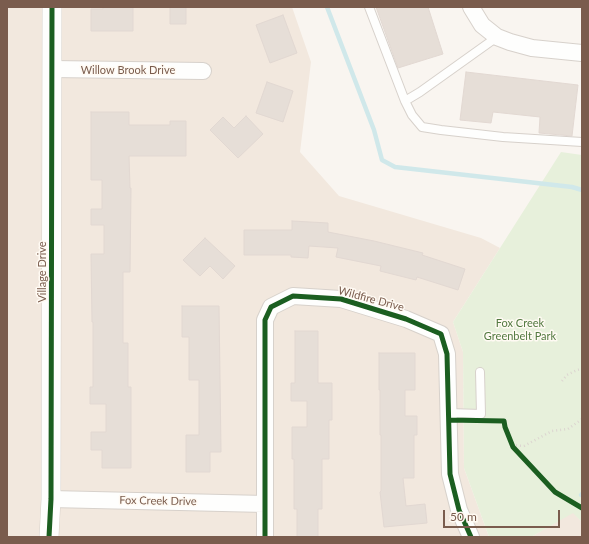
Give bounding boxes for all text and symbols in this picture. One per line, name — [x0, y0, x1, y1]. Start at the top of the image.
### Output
street label: Willow Brook Drive — [81, 63, 175, 77]
street label: Village Drive — [35, 241, 49, 303]
street label: Wildfire Drive — [337, 284, 405, 314]
park label: Fox Creek Greenbelt Park — [484, 316, 556, 342]
street label: Fox Creek Drive — [119, 494, 197, 508]
scale bar — [445, 502, 562, 528]
text: 50 m — [450, 509, 477, 524]

